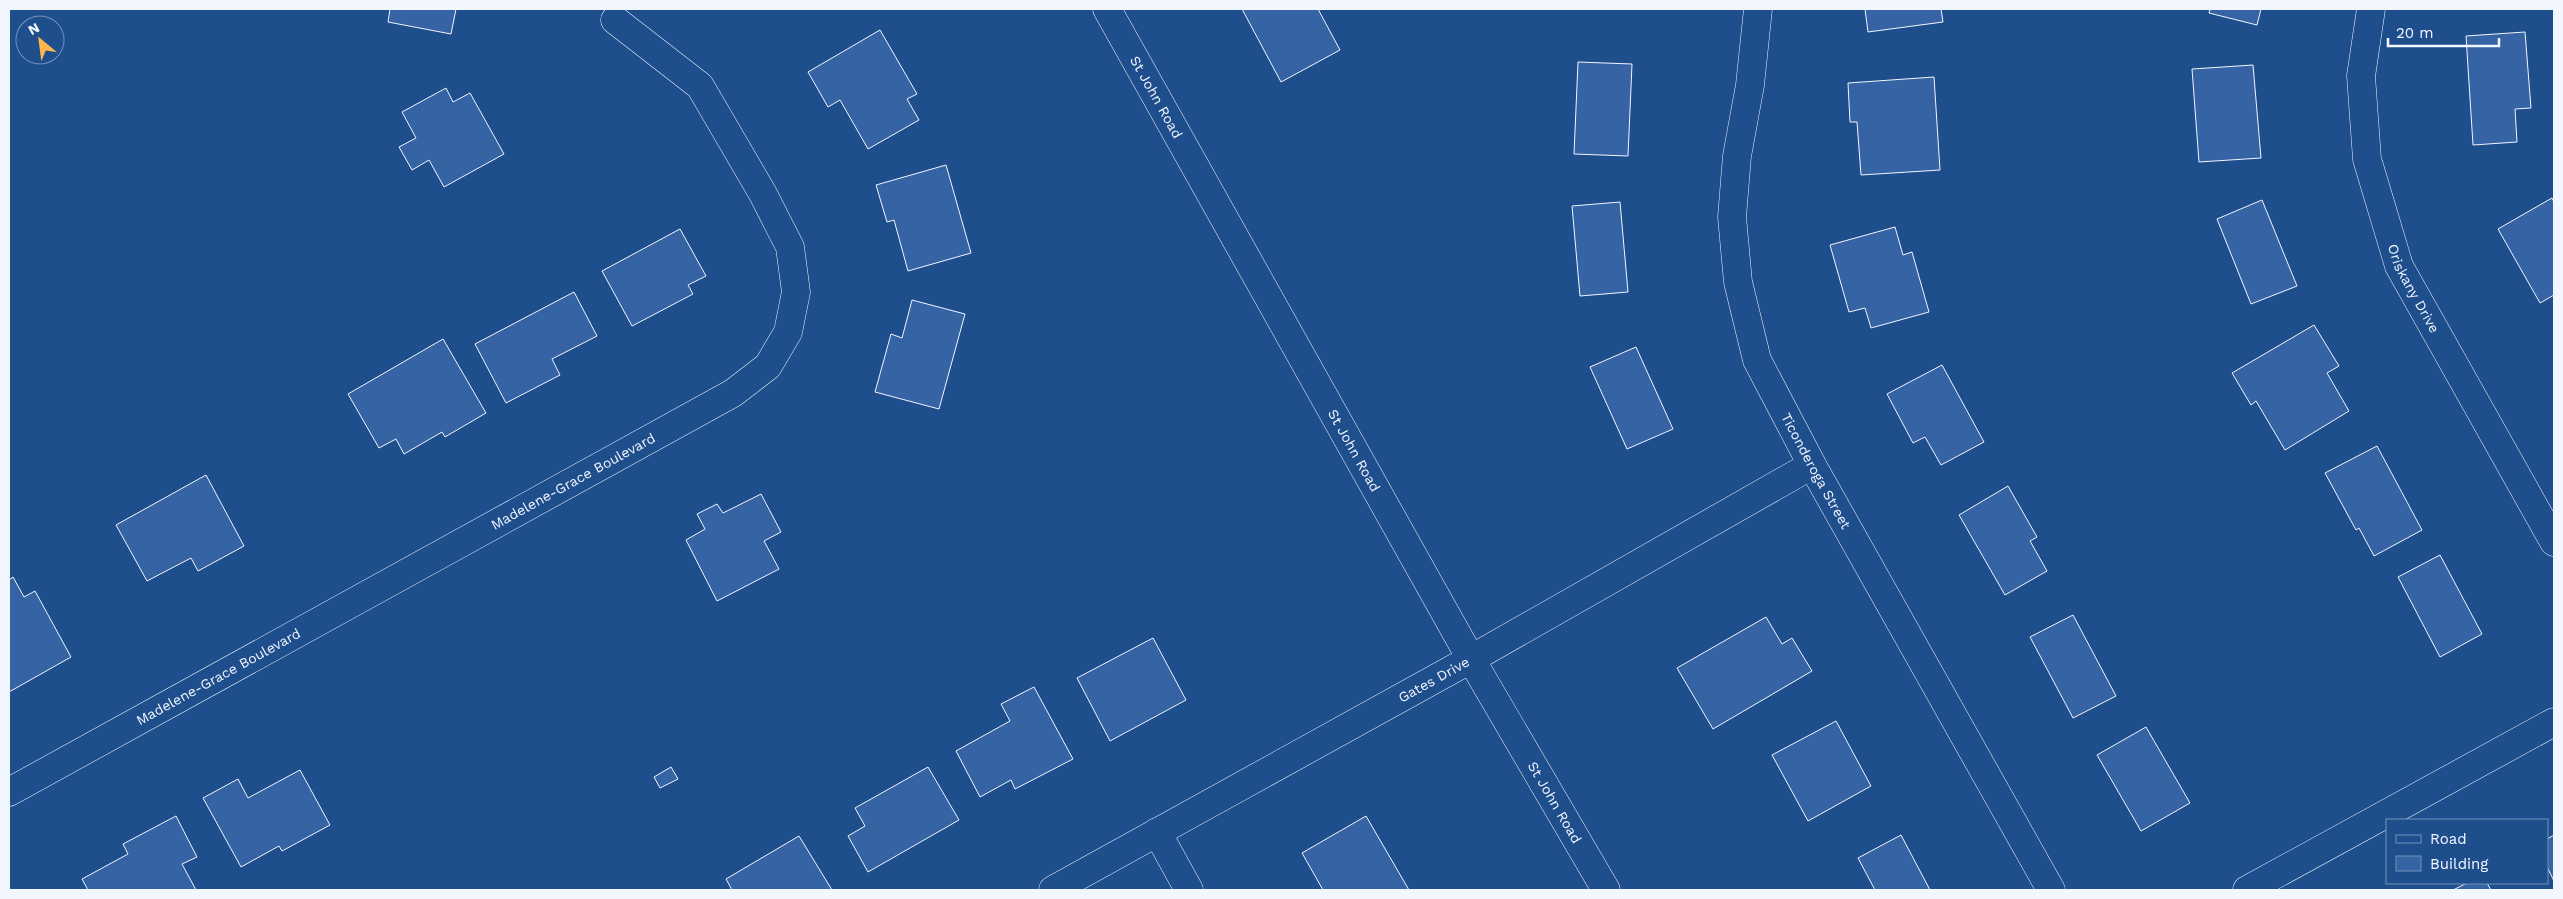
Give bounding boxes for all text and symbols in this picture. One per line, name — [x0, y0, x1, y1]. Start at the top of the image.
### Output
north arrow — [15, 15, 65, 65]
scale bar — [2388, 15, 2499, 47]
text: N — [25, 19, 42, 38]
text: 20 m — [2396, 24, 2434, 42]
street label: St John Road — [1127, 53, 1186, 141]
street label: Oriskany Drive — [2385, 242, 2443, 336]
street label: St John Road — [1325, 407, 1384, 494]
street label: Ticonderoga Street — [1778, 410, 1854, 532]
street label: Madelene-Grace Boulevard — [488, 430, 658, 533]
street label: Madelene-Grace Boulevard — [133, 625, 303, 728]
street label: Gates Drive — [1395, 654, 1472, 706]
street label: St John Road — [1525, 759, 1585, 846]
legend — [2386, 819, 2548, 884]
text: Road — [2430, 830, 2467, 848]
text: Building — [2430, 855, 2488, 873]

